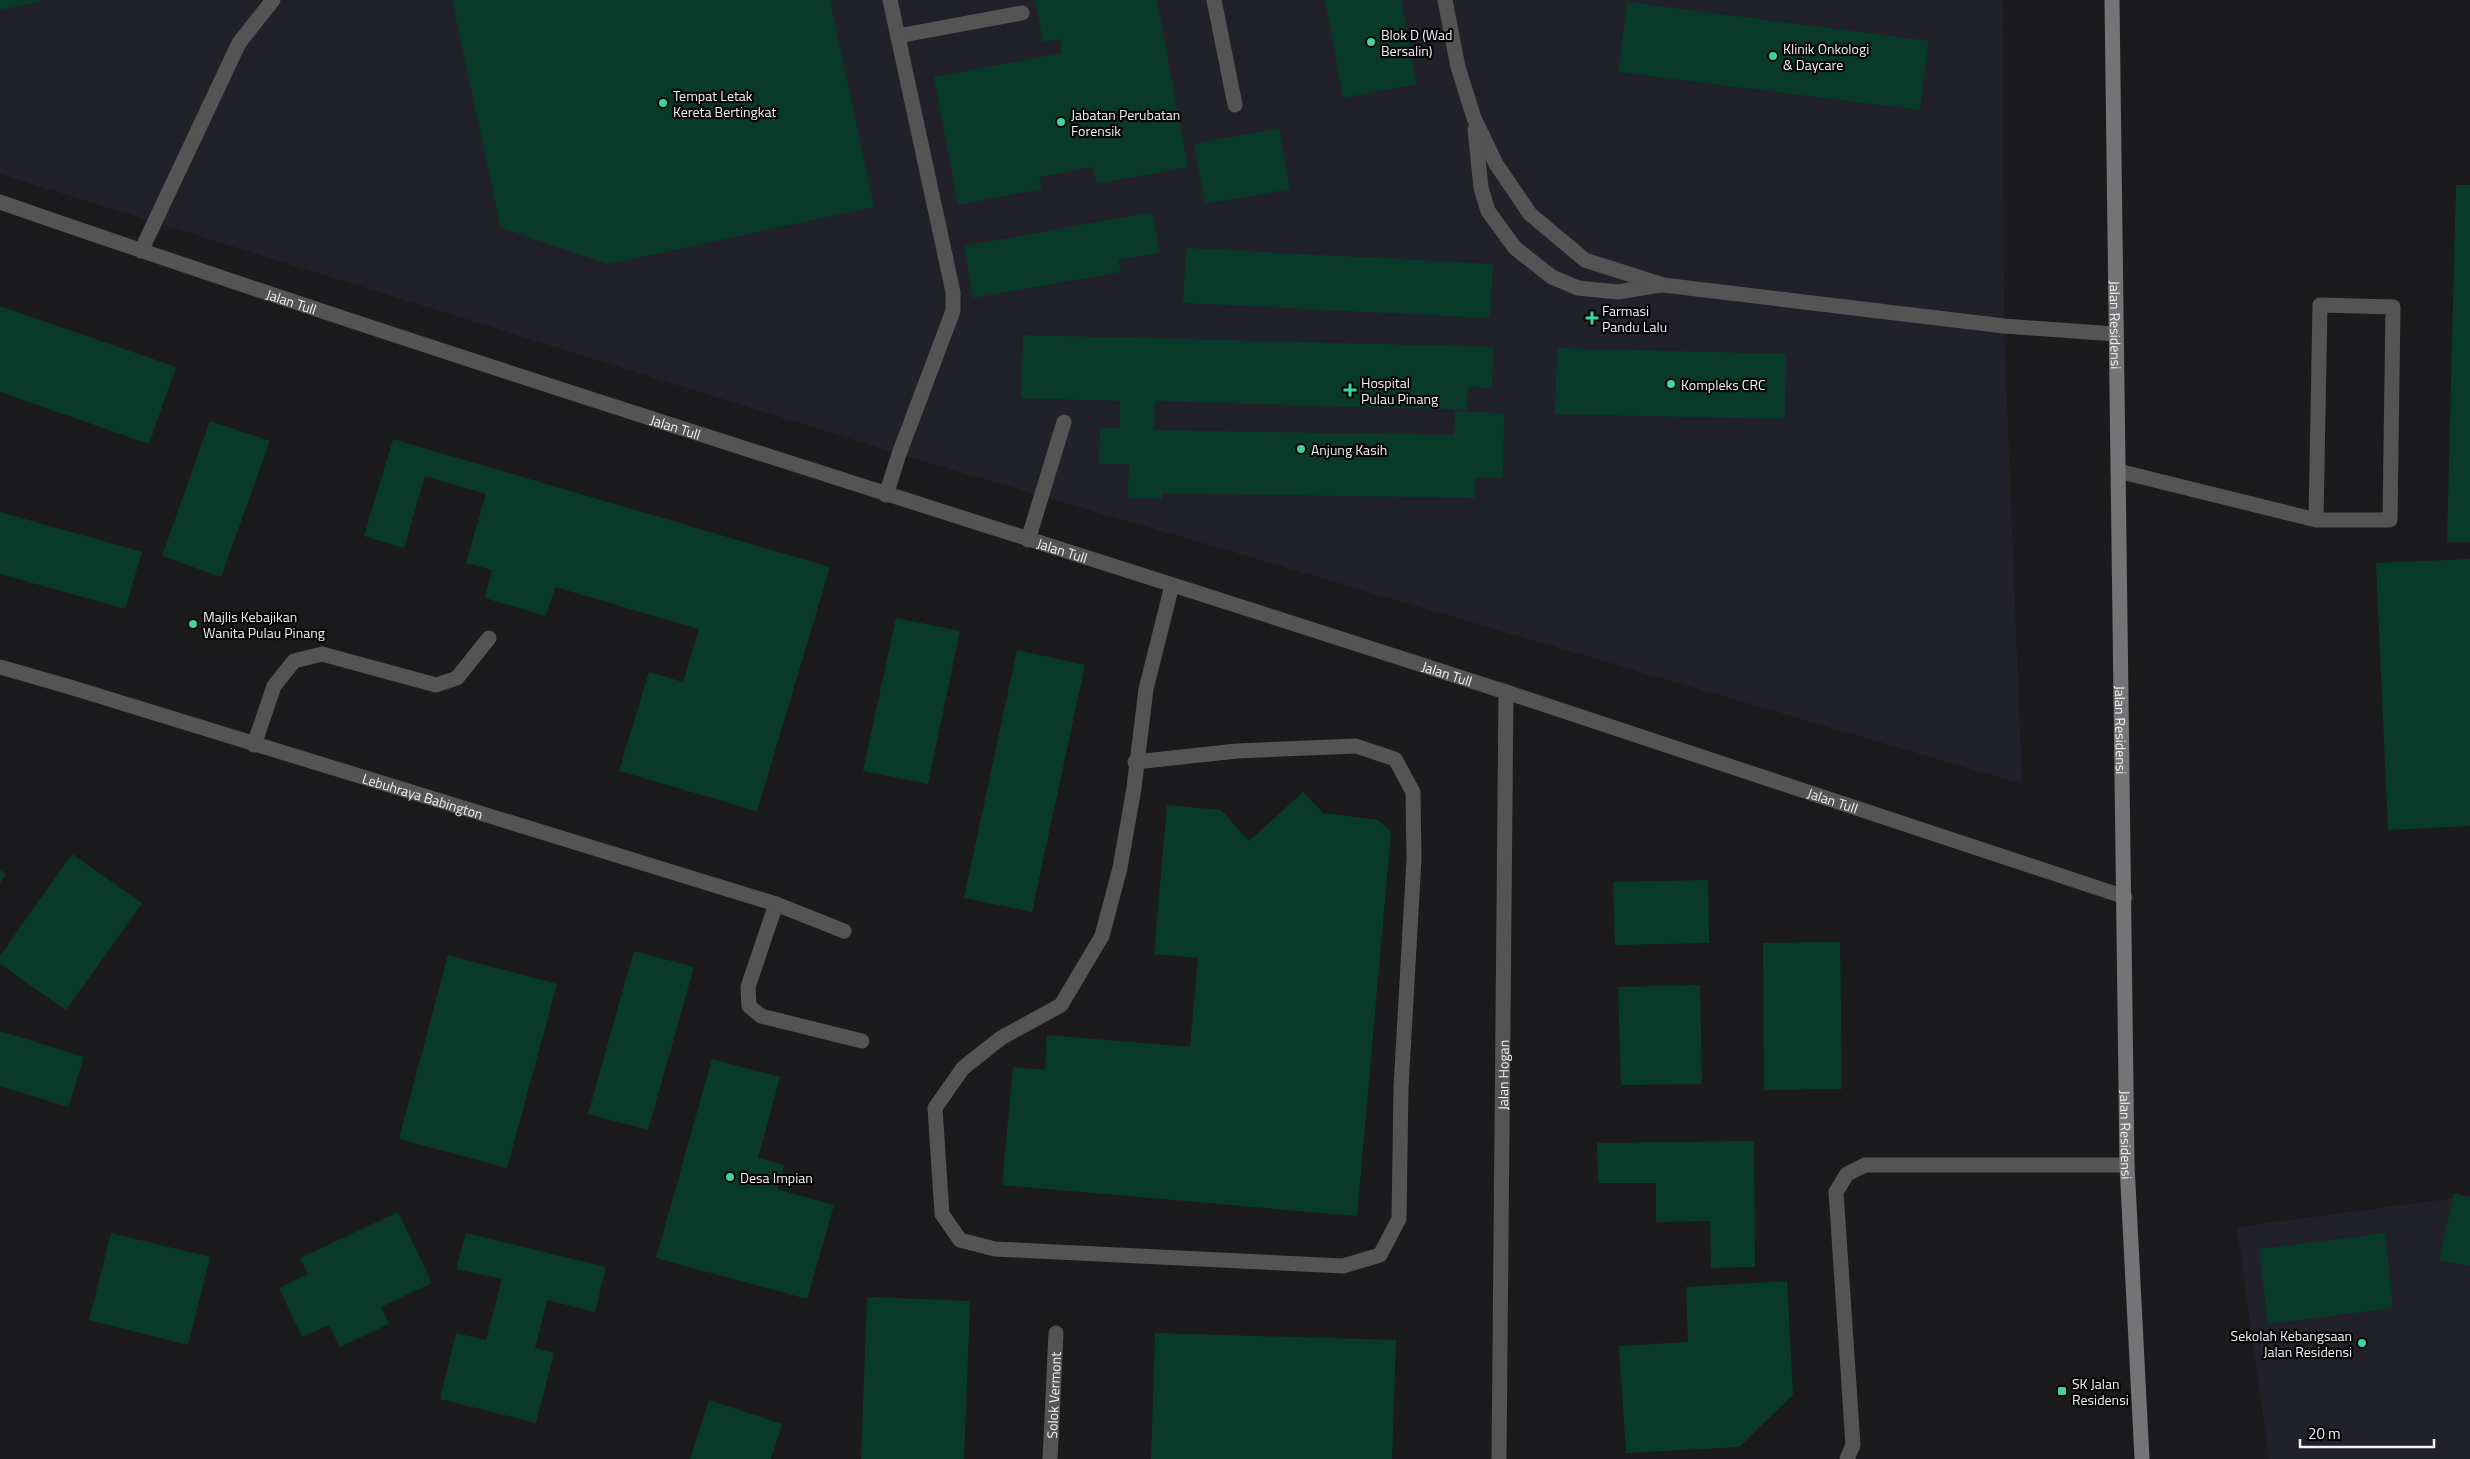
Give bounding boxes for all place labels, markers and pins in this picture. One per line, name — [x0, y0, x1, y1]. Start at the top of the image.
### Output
place label: Blok D (Wad Bersalin) — [1381, 24, 1452, 61]
marker: Blok D (Wad Bersalin) — [1365, 36, 1377, 48]
place label: Klinik Onkologi & Daycare — [1783, 38, 1869, 75]
marker: Klinik Onkologi & Daycare — [1767, 50, 1779, 62]
place label: Tempat Letak Kereta Bertingkat — [673, 85, 776, 122]
marker: Tempat Letak Kereta Bertingkat — [657, 97, 669, 109]
place label: Jabatan Perubatan Forensik — [1071, 104, 1180, 141]
marker: Jabatan Perubatan Forensik — [1055, 116, 1067, 128]
place label: Farmasi Pandu Lalu — [1602, 300, 1667, 337]
marker: Farmasi Pandu Lalu — [1586, 312, 1598, 324]
place label: Hospital Pulau Pinang — [1361, 372, 1438, 409]
place label: Kompleks CRC — [1681, 374, 1766, 395]
marker: Kompleks CRC — [1665, 378, 1677, 390]
marker: Hospital Pulau Pinang — [1343, 383, 1357, 397]
place label: Anjung Kasih — [1311, 439, 1387, 460]
marker: Anjung Kasih — [1295, 443, 1307, 455]
place label: Majlis Kebajikan Wanita Pulau Pinang — [203, 606, 325, 643]
marker: Majlis Kebajikan Wanita Pulau Pinang — [187, 618, 199, 630]
place label: Desa Impian — [740, 1167, 813, 1188]
marker: Desa Impian — [724, 1171, 736, 1183]
place label: Sekolah Kebangsaan Jalan Residensi — [2231, 1325, 2352, 1362]
marker: Sekolah Kebangsaan Jalan Residensi — [2356, 1337, 2368, 1349]
place label: SK Jalan Residensi — [2072, 1373, 2129, 1410]
marker: SK Jalan Residensi — [2056, 1385, 2068, 1397]

